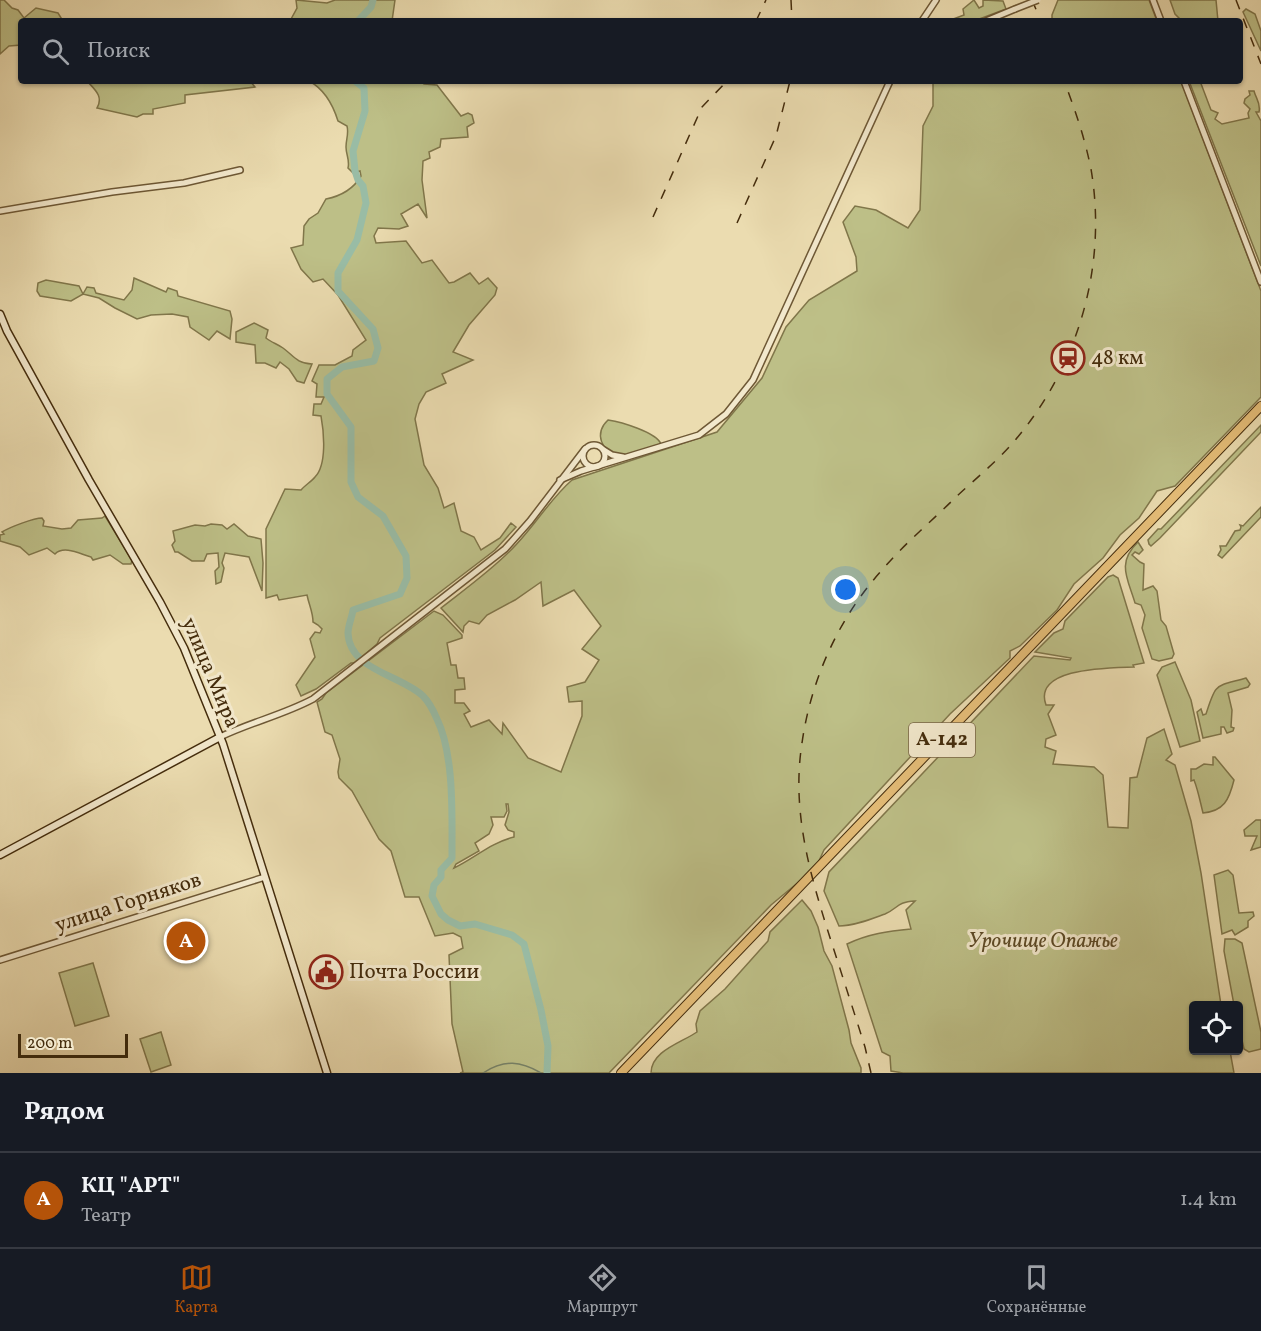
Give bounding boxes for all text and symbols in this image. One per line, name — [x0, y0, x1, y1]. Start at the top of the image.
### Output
search box — [18, 18, 1243, 84]
icon: search — [39, 35, 72, 68]
text: Поиск — [87, 36, 150, 67]
station icon: 48 км — [1050, 340, 1086, 376]
place label: 48 км — [1091, 344, 1144, 373]
your location — [831, 575, 860, 604]
street label: улица Мира — [174, 613, 246, 733]
road number: А-142 — [909, 723, 975, 757]
street label: улица Горняков — [51, 866, 205, 940]
pin: A — [166, 918, 206, 964]
park label: Урочище Опажье — [968, 927, 1118, 956]
public building icon: Почта России — [308, 954, 344, 990]
place label: Почта России — [349, 958, 480, 987]
map controls — [1189, 1001, 1243, 1055]
button: locate — [1189, 1001, 1243, 1055]
scale bar — [18, 1031, 128, 1058]
text: 200 m — [27, 1033, 72, 1055]
text: Рядом — [24, 1094, 104, 1130]
text: КЦ "АРТ" — [81, 1171, 180, 1202]
text: A — [36, 1186, 51, 1214]
text: 1.4 km — [1180, 1186, 1237, 1214]
text: Театр — [81, 1202, 131, 1230]
tab: Карта — [175, 1261, 218, 1319]
tab: Маршрут — [567, 1261, 638, 1319]
tab: Сохранённые — [987, 1261, 1086, 1319]

